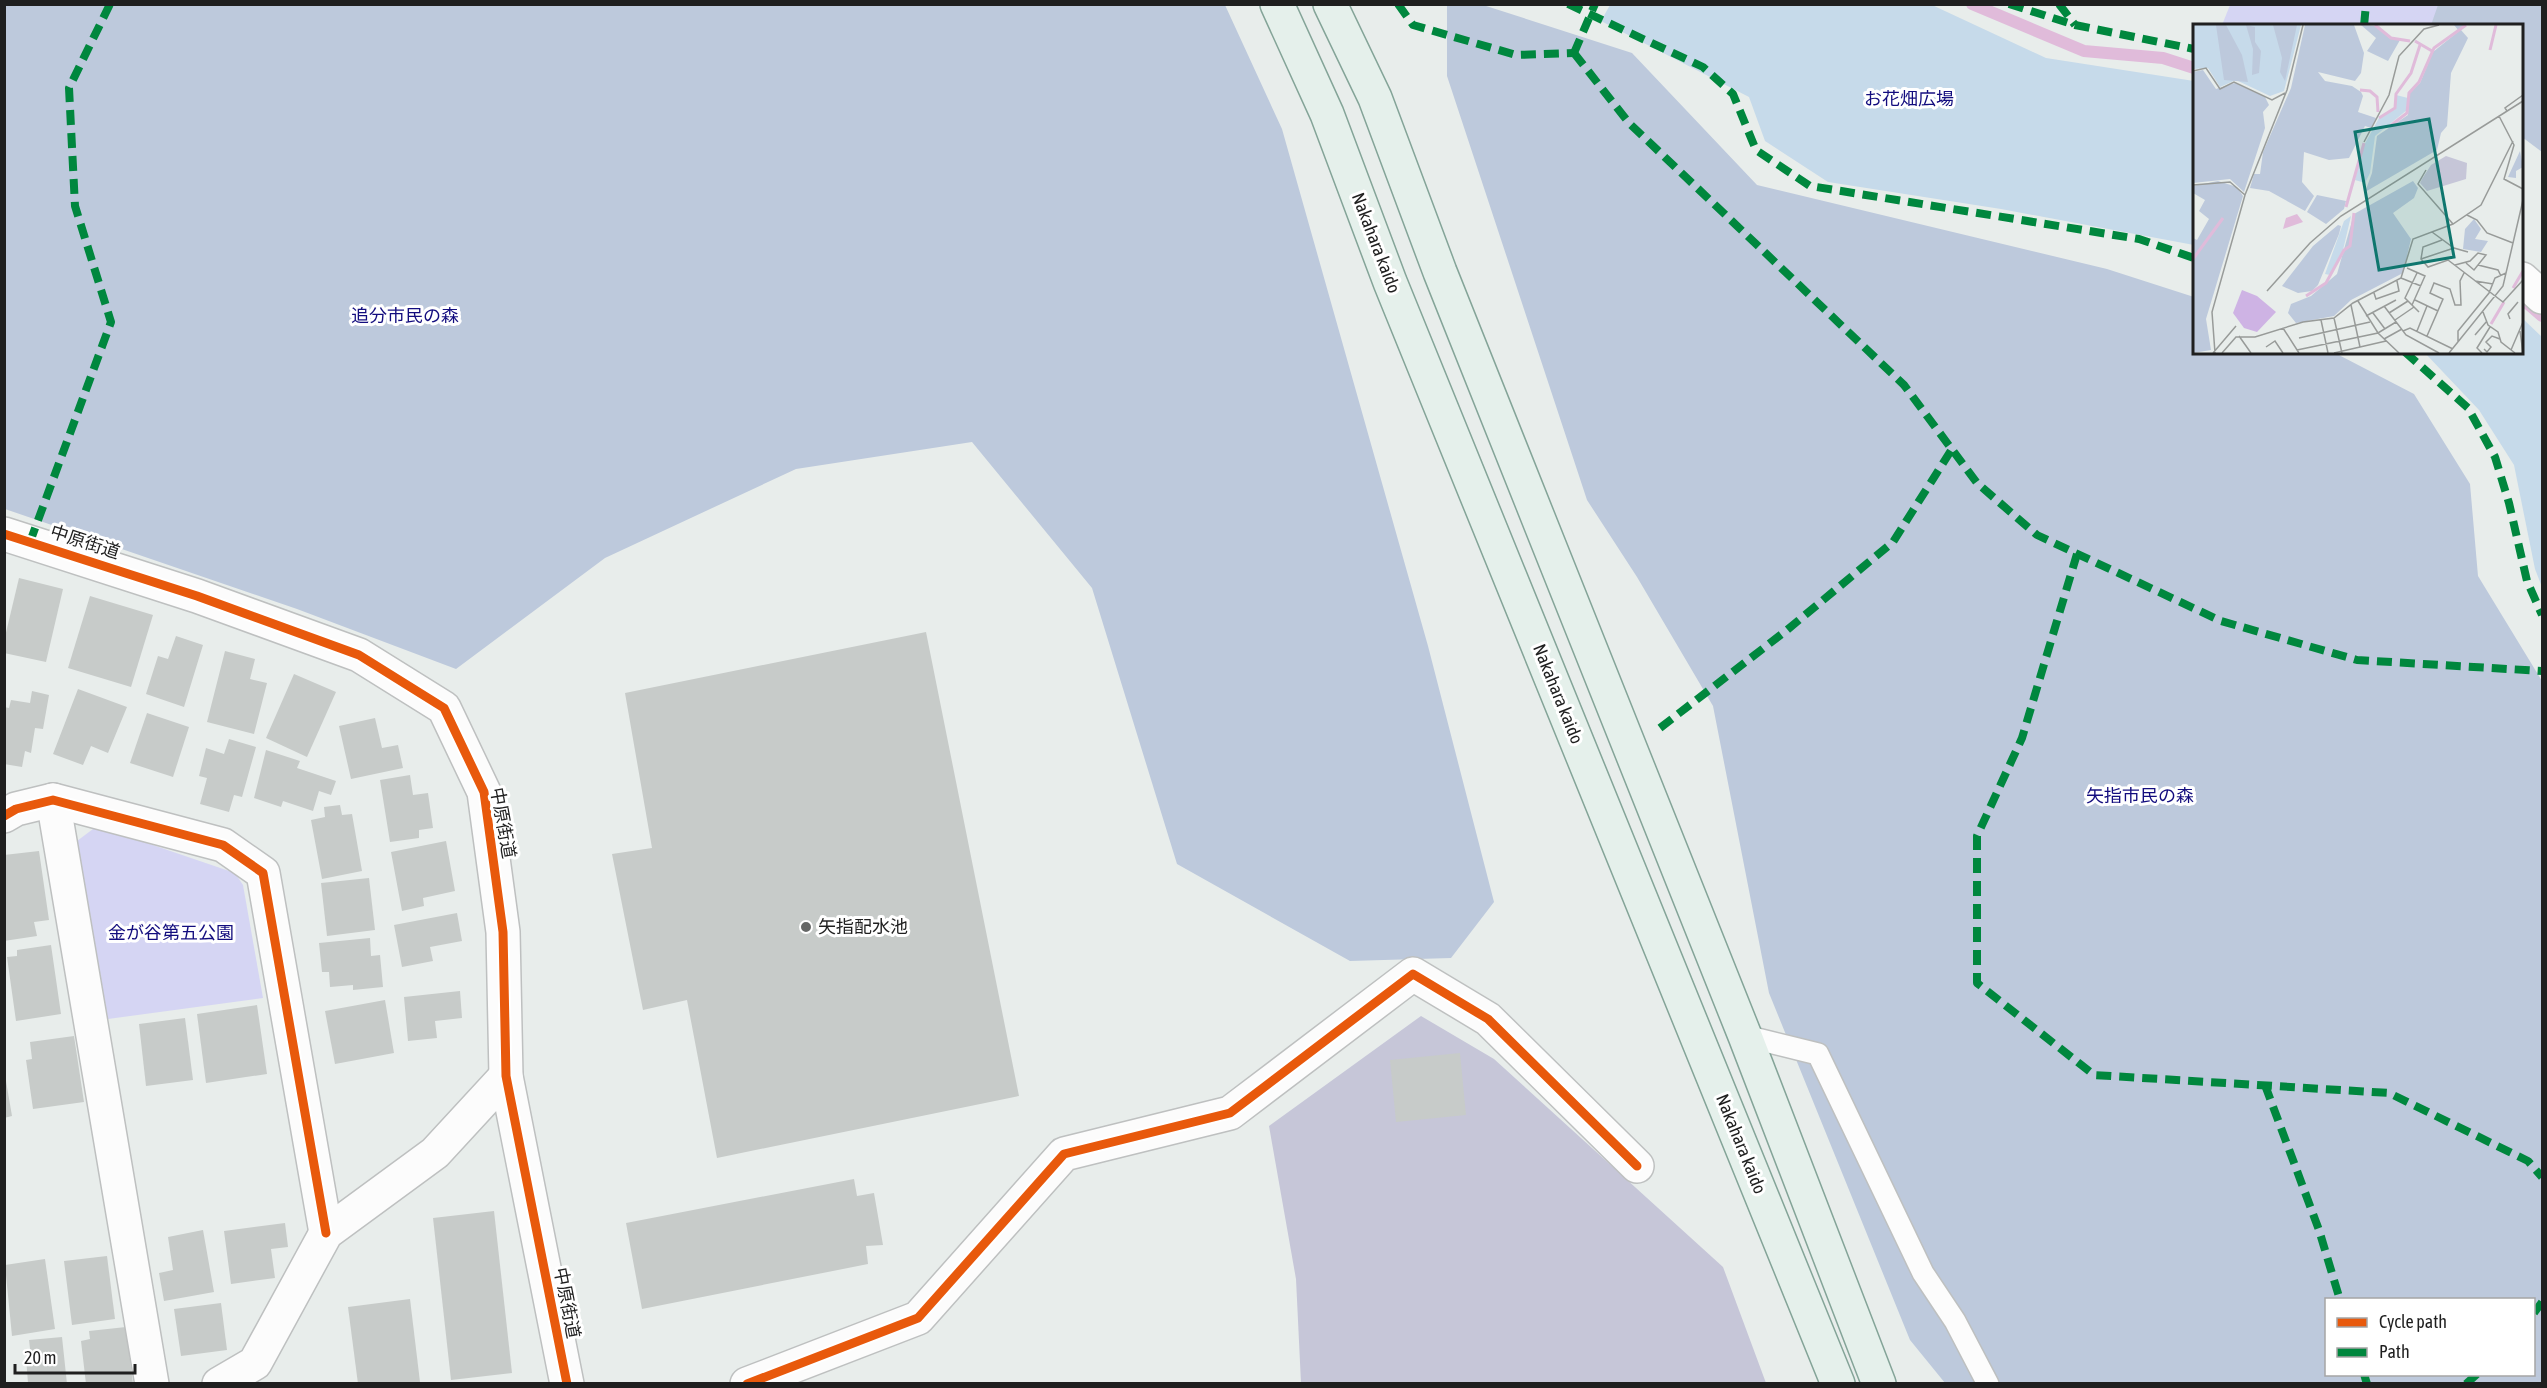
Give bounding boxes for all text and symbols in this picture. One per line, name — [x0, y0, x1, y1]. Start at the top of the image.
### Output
inset map — [2193, 24, 2523, 354]
park label: お花畑広場 — [1864, 88, 1954, 109]
street label: Nakahara kaido — [1348, 190, 1405, 296]
park label: 追分市民の森 — [351, 305, 459, 326]
street label: 中原街道 — [48, 520, 123, 563]
street label: Nakahara kaido — [1529, 641, 1588, 747]
park label: 矢指市民の森 — [2086, 785, 2194, 806]
street label: 中原街道 — [487, 786, 520, 860]
place label: 矢指配水池 — [818, 916, 908, 937]
marker: 矢指配水池 — [799, 920, 813, 934]
park label: 金が谷第五公園 — [108, 922, 234, 943]
street label: Nakahara kaido — [1712, 1091, 1771, 1197]
street label: 中原街道 — [550, 1266, 585, 1340]
legend — [2325, 1298, 2535, 1376]
text: Cycle path — [2379, 1311, 2447, 1332]
scale bar — [15, 1337, 135, 1375]
text: Path — [2379, 1341, 2410, 1362]
text: 20 m — [24, 1347, 56, 1368]

